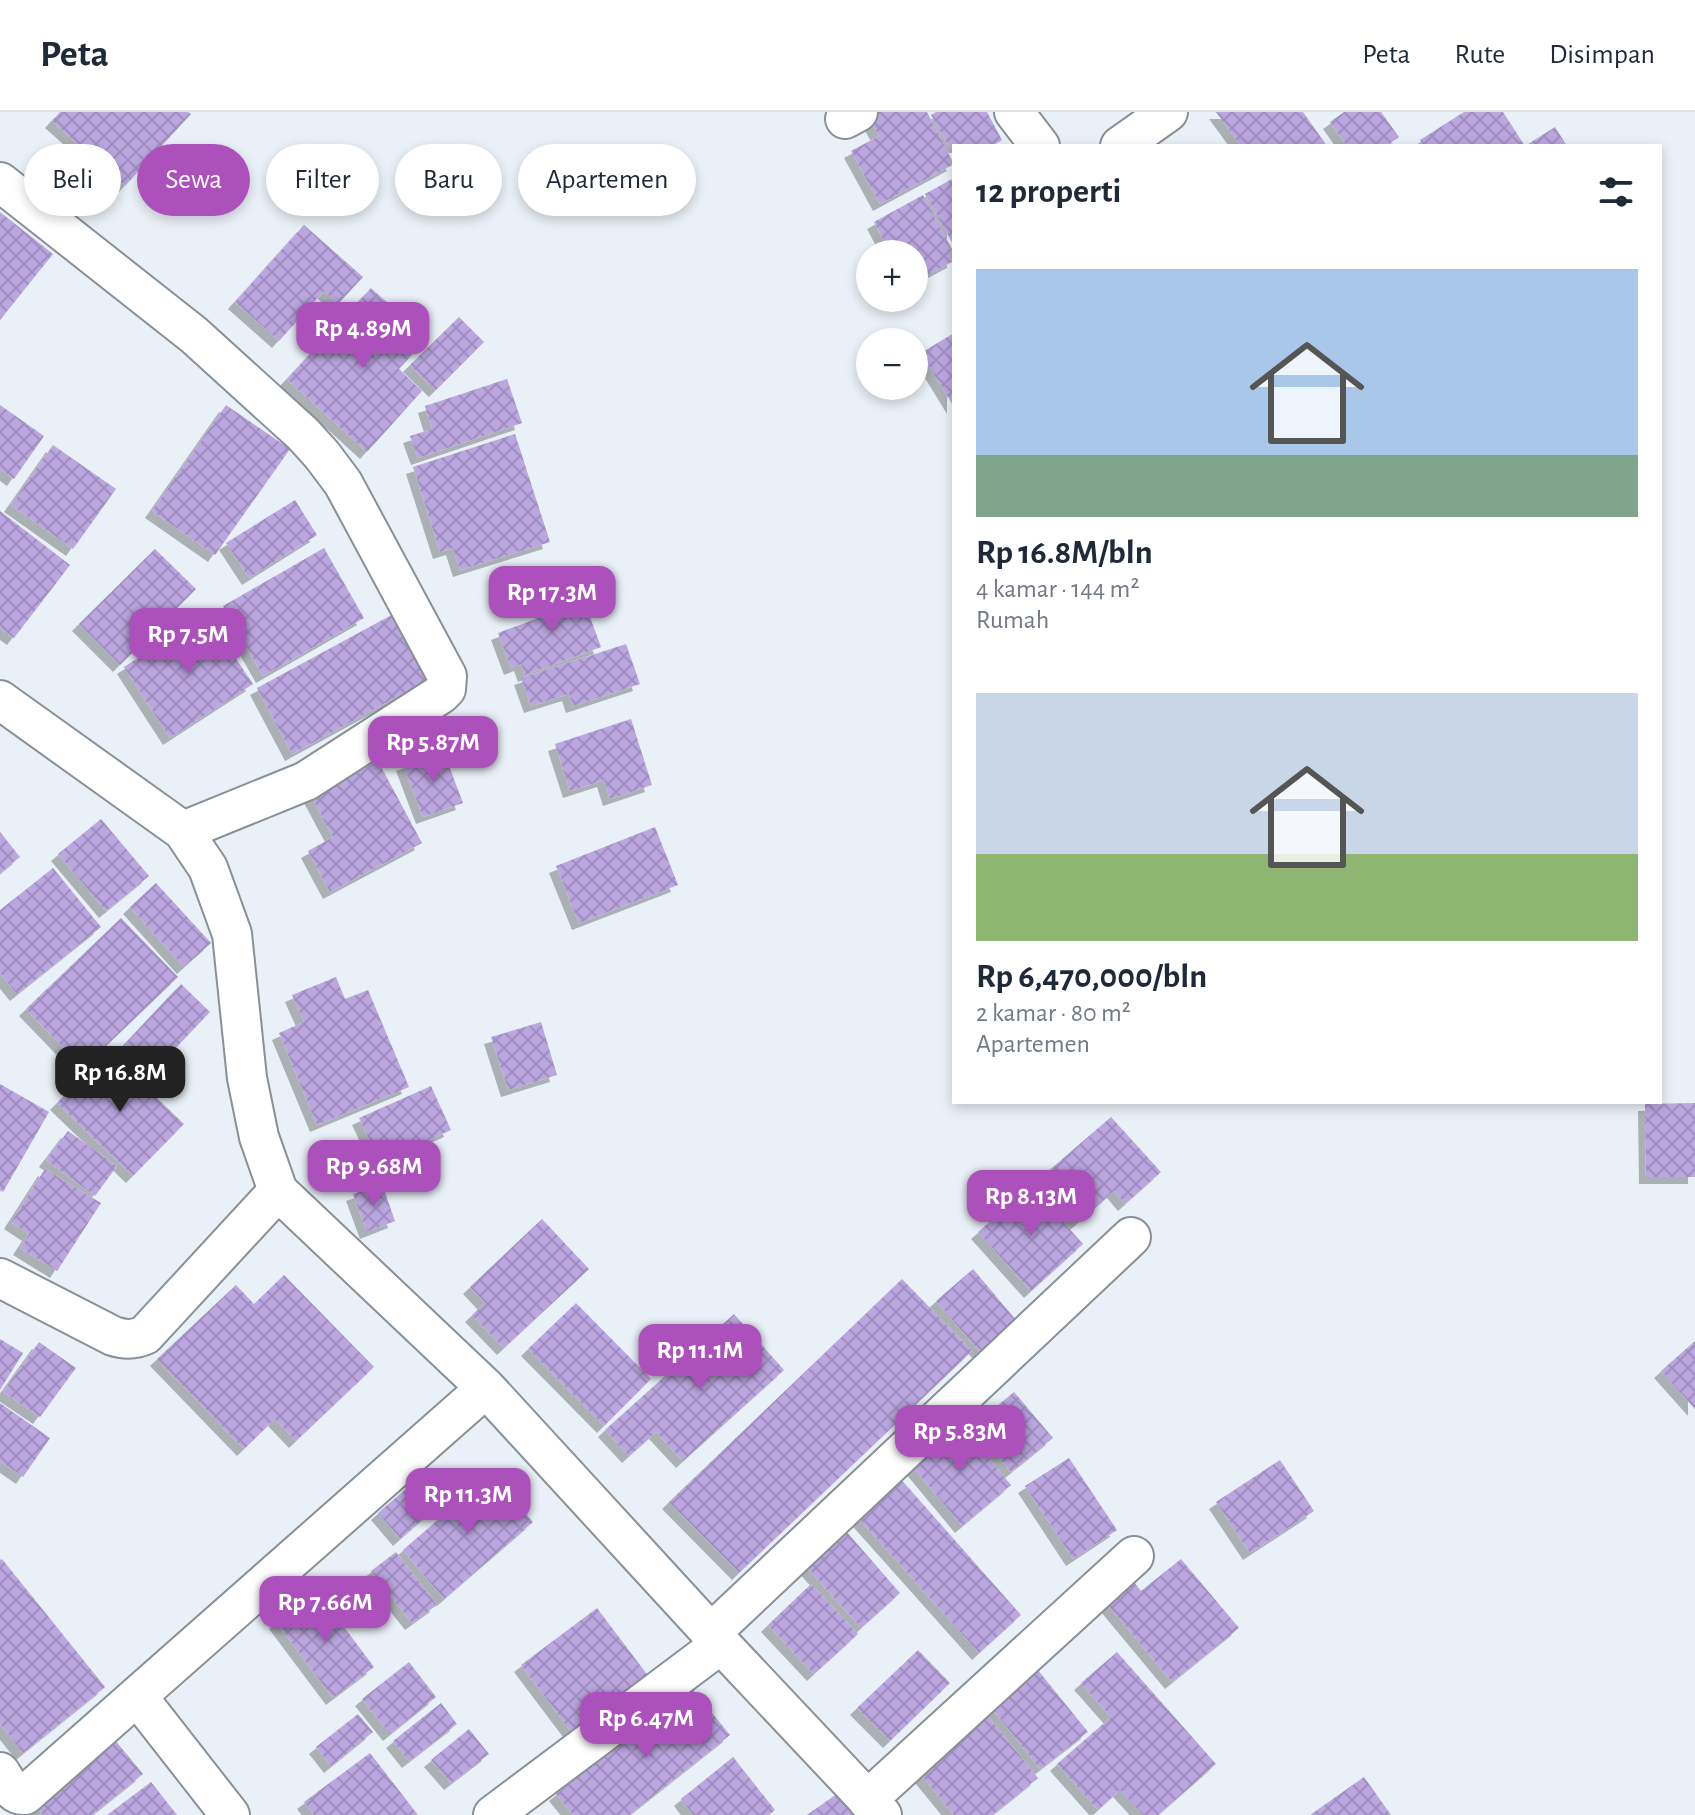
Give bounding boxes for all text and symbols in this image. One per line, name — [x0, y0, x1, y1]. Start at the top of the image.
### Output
text: Peta — [40, 36, 109, 74]
text: Peta — [1362, 41, 1411, 69]
text: Rute — [1455, 41, 1505, 69]
text: Disimpan — [1549, 41, 1655, 69]
chip: Beli — [24, 144, 121, 216]
chip: Sewa — [137, 144, 250, 216]
chip: Filter — [266, 144, 379, 216]
chip: Baru — [395, 144, 502, 216]
chip: Apartemen — [518, 144, 696, 216]
icon: filters — [1594, 170, 1638, 214]
text: 12 properti — [976, 175, 1121, 209]
map controls — [856, 240, 928, 400]
button: + — [856, 240, 928, 312]
pin: Rp 4.89M — [280, 302, 446, 370]
text: Rp 4.89M — [314, 315, 412, 341]
icon: home — [1235, 321, 1379, 465]
button: − — [856, 328, 928, 400]
text: Rp 16.8M/bln — [976, 536, 1153, 570]
pin: Rp 17.3M — [469, 566, 635, 634]
text: 4 kamar · 144 m² — [976, 576, 1140, 602]
text: Rp 17.3M — [507, 579, 597, 605]
text: Rumah — [976, 607, 1049, 633]
pin: Rp 7.5M — [114, 608, 262, 676]
text: Rp 7.5M — [147, 621, 229, 647]
pin: Rp 5.87M — [350, 716, 516, 784]
text: Rp 5.87M — [386, 729, 480, 755]
icon: home — [1235, 745, 1379, 889]
text: Rp 6,470,000/bln — [976, 960, 1207, 994]
text: 2 kamar · 80 m² — [976, 1000, 1131, 1026]
text: Apartemen — [976, 1031, 1090, 1057]
pin: Rp 16.8M — [37, 1046, 203, 1114]
text: Rp 16.8M — [73, 1059, 167, 1085]
pin: Rp 9.68M — [291, 1140, 457, 1208]
text: Rp 9.68M — [326, 1153, 422, 1179]
pin: Rp 8.13M — [948, 1170, 1114, 1238]
text: Rp 8.13M — [985, 1183, 1077, 1209]
pin: Rp 11.1M — [617, 1324, 783, 1392]
text: Rp 11.1M — [657, 1337, 743, 1363]
pin: Rp 5.83M — [877, 1405, 1043, 1473]
text: Rp 5.83M — [913, 1418, 1007, 1444]
pin: Rp 11.3M — [385, 1468, 551, 1536]
text: Rp 11.3M — [424, 1481, 512, 1507]
pin: Rp 7.66M — [242, 1576, 408, 1644]
text: Rp 7.66M — [277, 1589, 373, 1615]
pin: Rp 6.47M — [563, 1692, 729, 1760]
text: Rp 6.47M — [598, 1705, 694, 1731]

